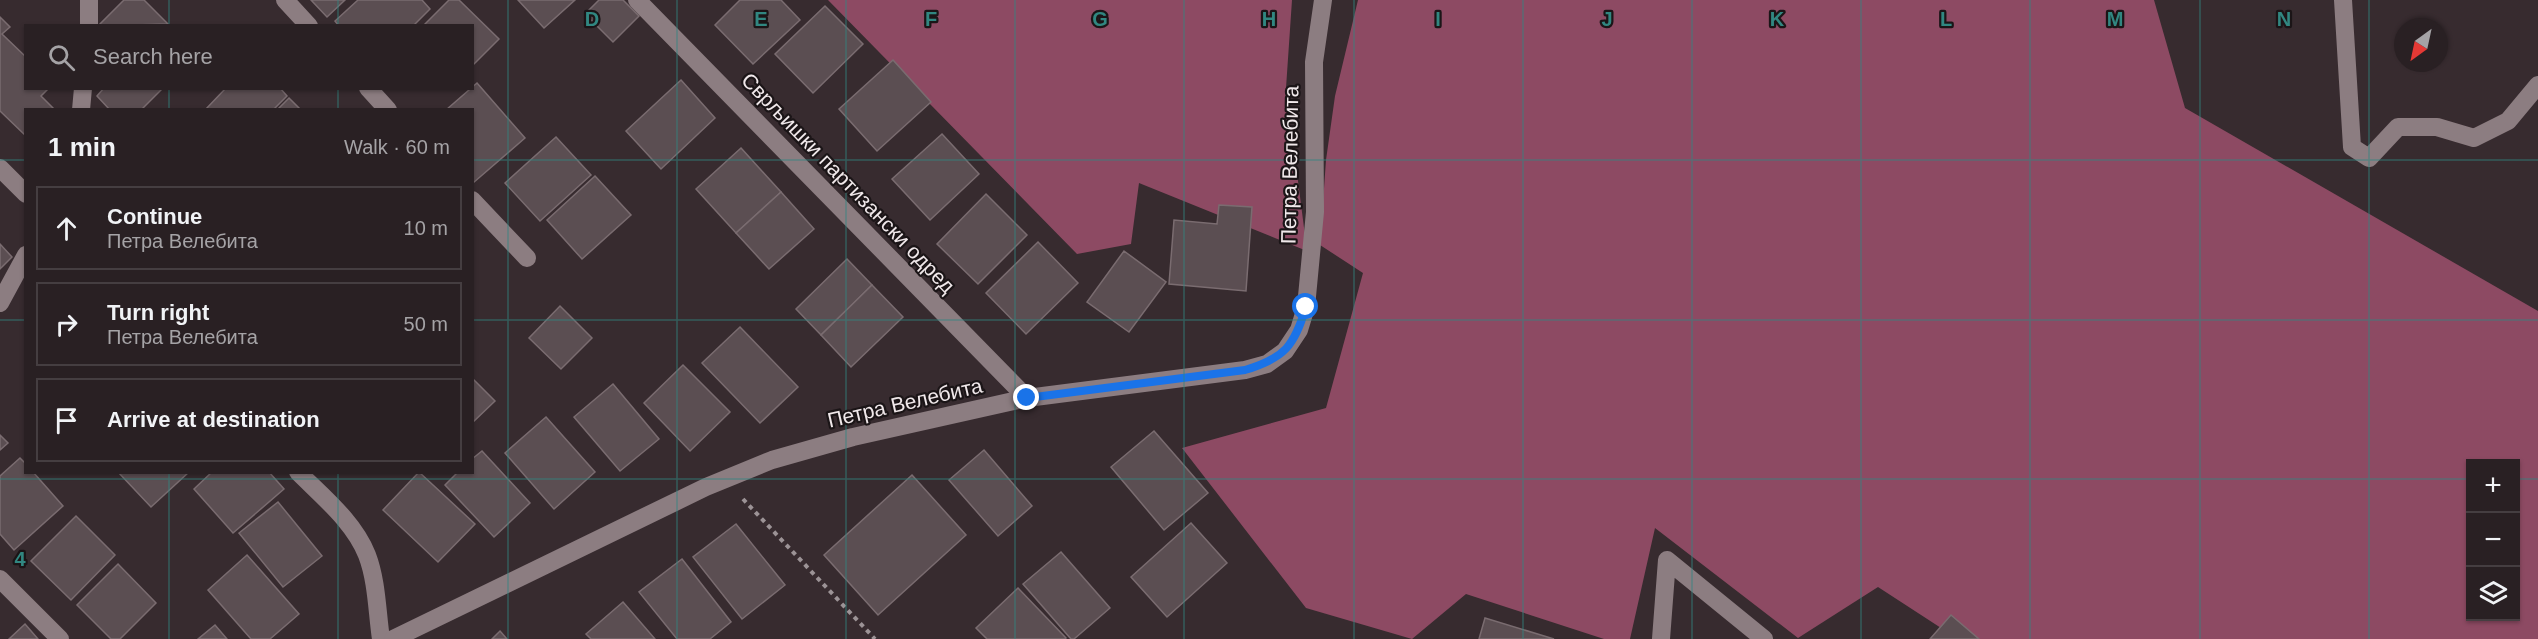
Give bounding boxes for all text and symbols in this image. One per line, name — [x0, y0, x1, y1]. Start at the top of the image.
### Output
text: D — [585, 8, 599, 30]
text: E — [754, 8, 768, 30]
text: F — [925, 8, 937, 30]
text: G — [1092, 8, 1108, 30]
text: H — [1262, 8, 1276, 30]
text: I — [1435, 8, 1441, 30]
text: J — [1601, 8, 1613, 30]
text: K — [1770, 8, 1785, 30]
text: L — [1940, 8, 1952, 30]
text: M — [2107, 8, 2123, 30]
text: N — [2277, 8, 2291, 30]
north arrow — [2394, 18, 2448, 72]
search box — [24, 24, 474, 90]
icon: search — [45, 41, 78, 74]
text: Search here — [93, 44, 213, 69]
street label: Сврљишки партизански одред — [737, 68, 960, 297]
street label: Петра Велебита — [1277, 85, 1302, 244]
text: 1 min — [48, 132, 116, 162]
text: Walk · 60 m — [344, 136, 450, 158]
text: Continue — [107, 204, 202, 229]
icon: ahead — [50, 212, 83, 245]
text: 10 m — [404, 217, 448, 239]
text: Петра Велебита — [107, 230, 258, 252]
route start — [1292, 293, 1318, 319]
text: Turn right — [107, 300, 209, 325]
icon: right — [50, 308, 83, 341]
text: 50 m — [404, 313, 448, 335]
text: Петра Велебита — [107, 326, 258, 348]
street label: Петра Велебита — [825, 373, 985, 432]
route end — [1013, 384, 1039, 410]
icon: arrive — [50, 404, 83, 437]
text: Arrive at destination — [107, 407, 320, 432]
map controls — [2466, 459, 2520, 621]
button: + — [2466, 459, 2520, 513]
button: − — [2466, 513, 2520, 567]
text: 4 — [14, 548, 26, 570]
button: layers — [2466, 567, 2520, 621]

